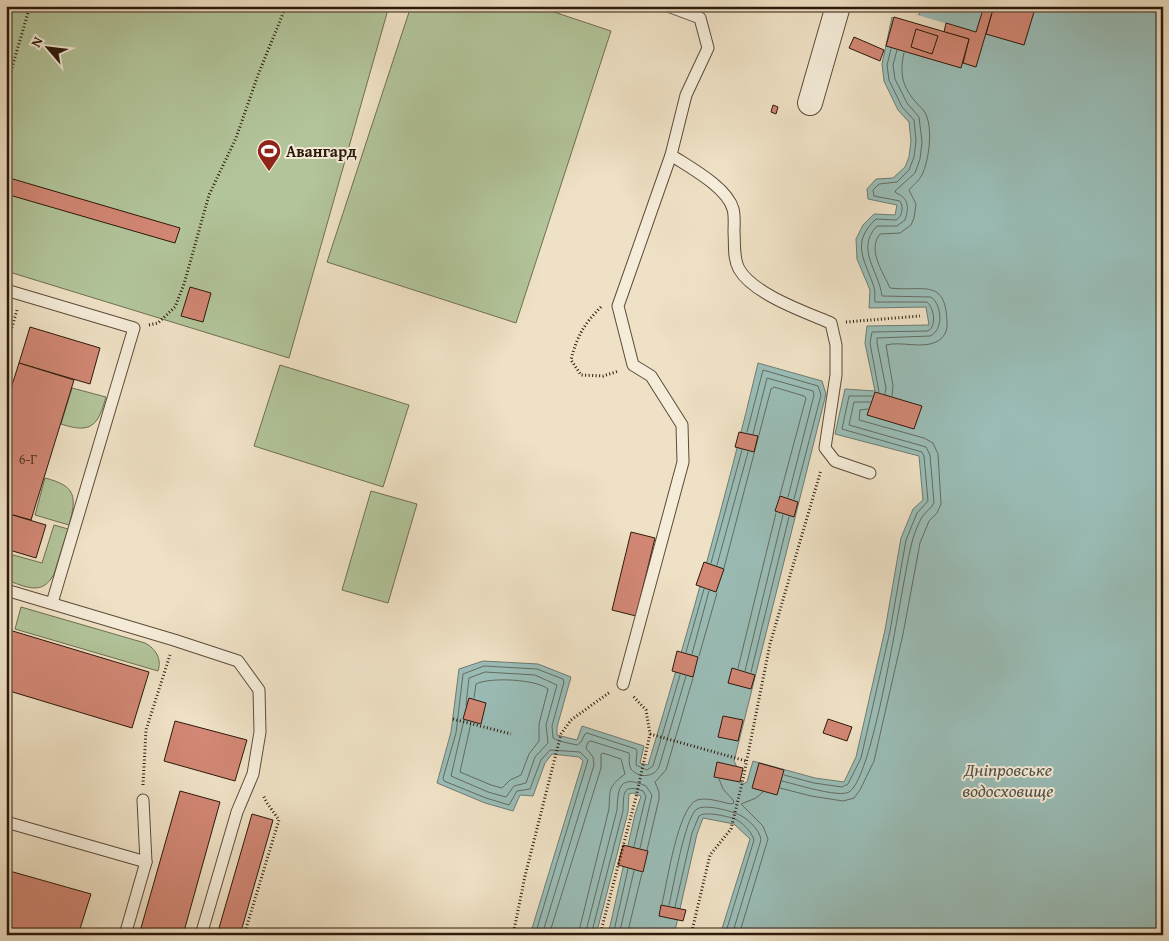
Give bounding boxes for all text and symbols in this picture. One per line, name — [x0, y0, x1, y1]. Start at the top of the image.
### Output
north arrow — [22, 22, 72, 72]
text: N — [25, 33, 48, 51]
sports icon: Авангард — [256, 138, 282, 172]
place label: Авангард — [286, 139, 357, 163]
house number: 6-Г — [19, 449, 37, 469]
water label: Дніпровське водосховище — [962, 756, 1054, 804]

